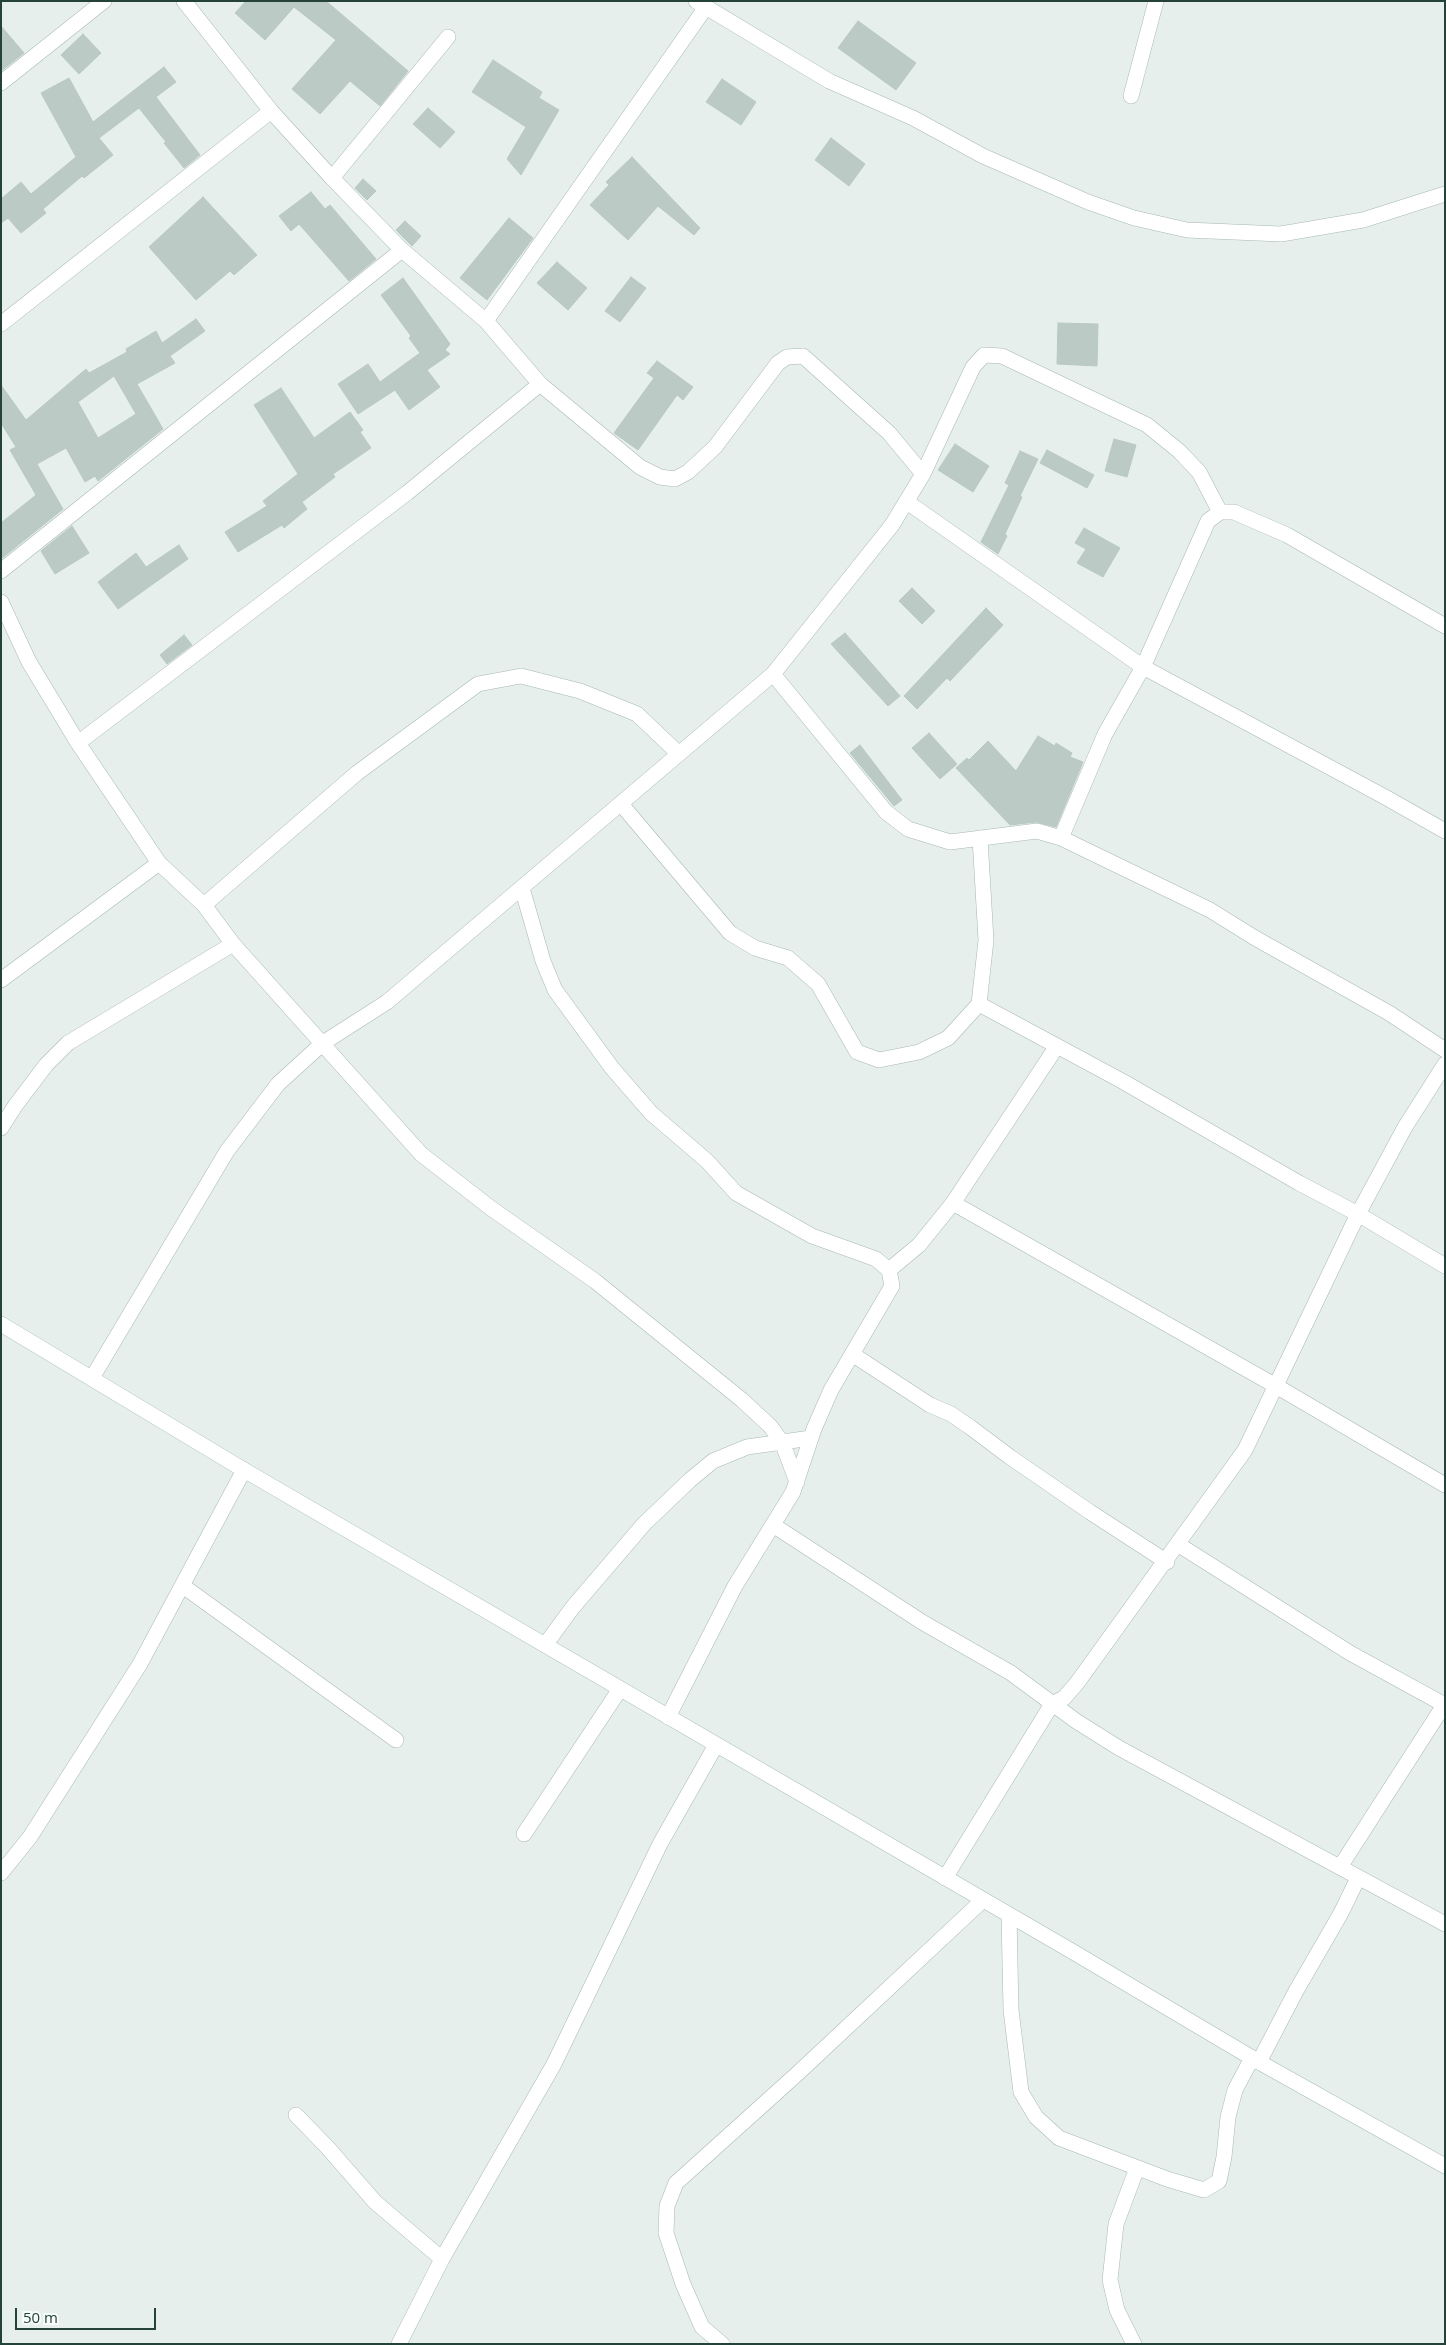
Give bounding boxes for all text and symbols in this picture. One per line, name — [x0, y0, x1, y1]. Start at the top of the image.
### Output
scale bar — [18, 2298, 159, 2330]
text: 50 m — [23, 2307, 58, 2327]

